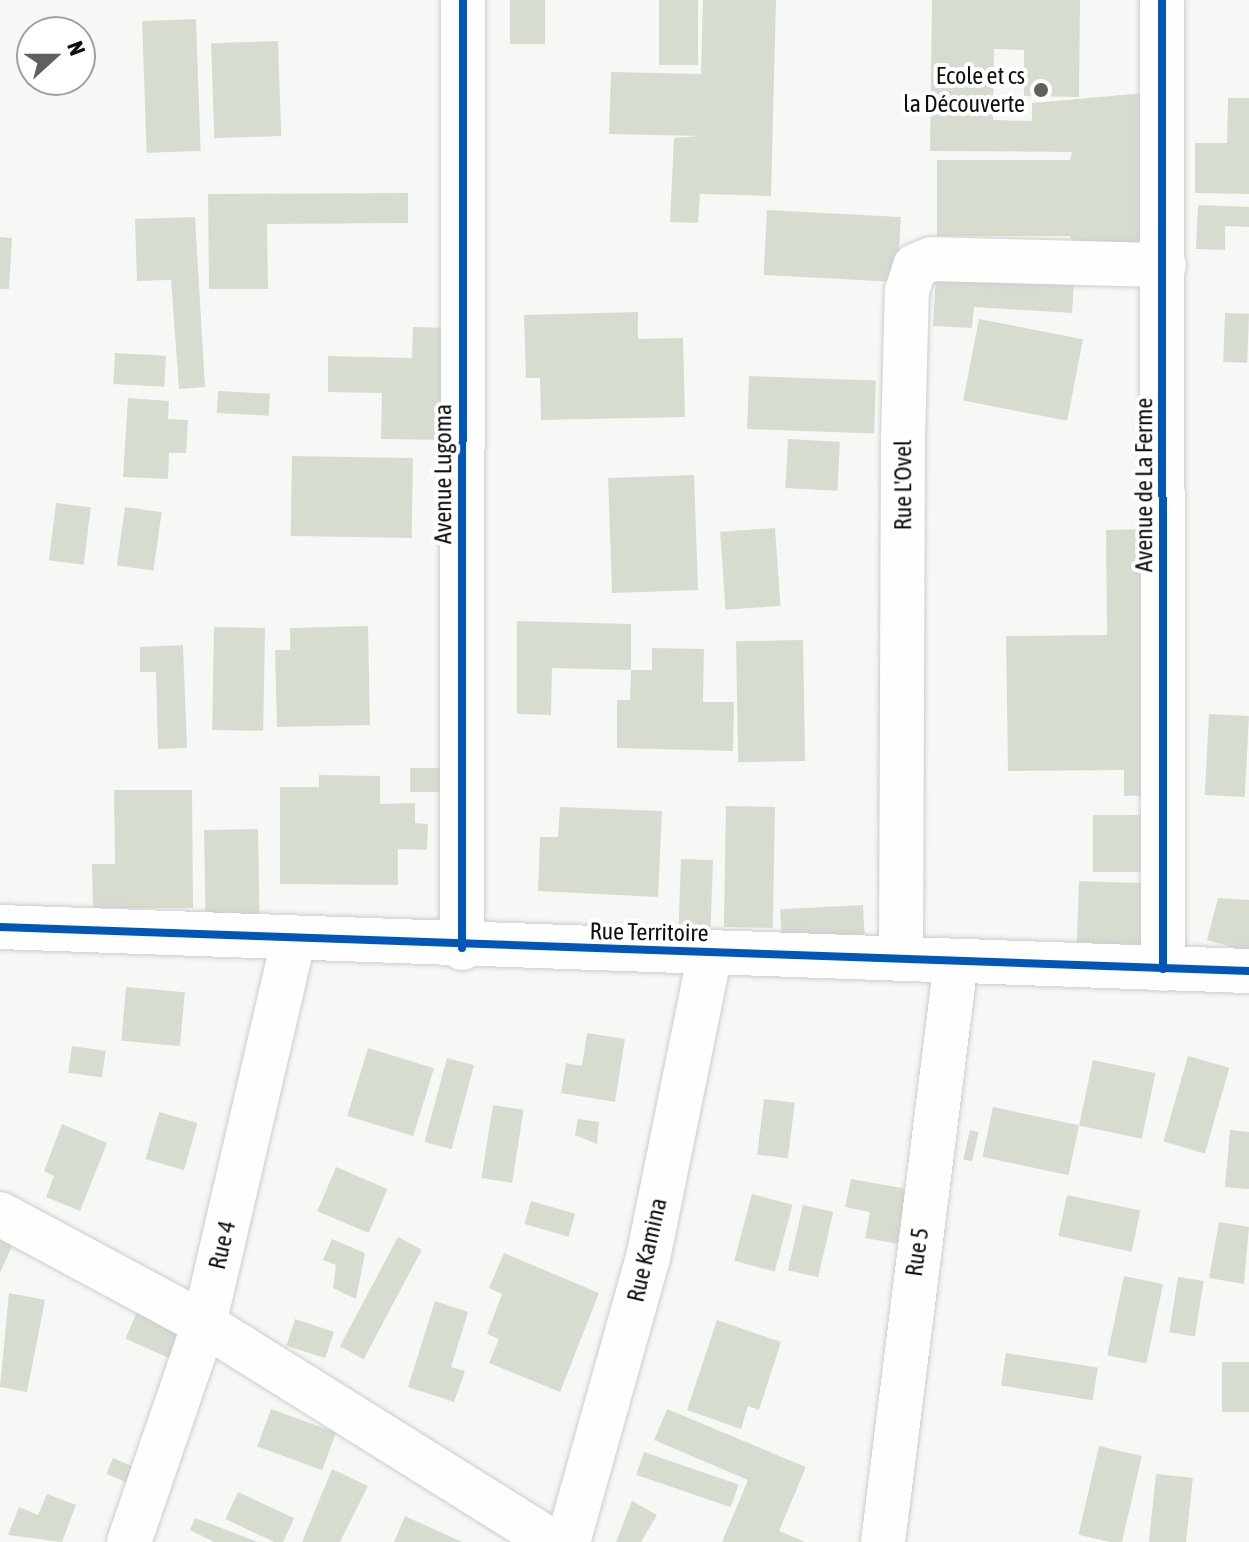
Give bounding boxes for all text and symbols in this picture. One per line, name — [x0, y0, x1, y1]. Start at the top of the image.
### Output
north arrow — [16, 16, 96, 96]
text: N — [62, 37, 91, 59]
place label: Ecole et cs la Découverte — [903, 62, 1025, 118]
marker: Ecole et cs la Découverte — [1032, 81, 1050, 99]
street label: Avenue de La Ferme — [1130, 398, 1158, 572]
street label: Avenue Lugoma — [429, 404, 457, 544]
street label: Rue L'Ovel — [889, 440, 917, 530]
street label: Rue Territoire — [589, 917, 709, 947]
street label: Rue Kamina — [621, 1195, 673, 1305]
street label: Rue 4 — [202, 1218, 242, 1272]
street label: Rue 5 — [899, 1226, 935, 1278]

